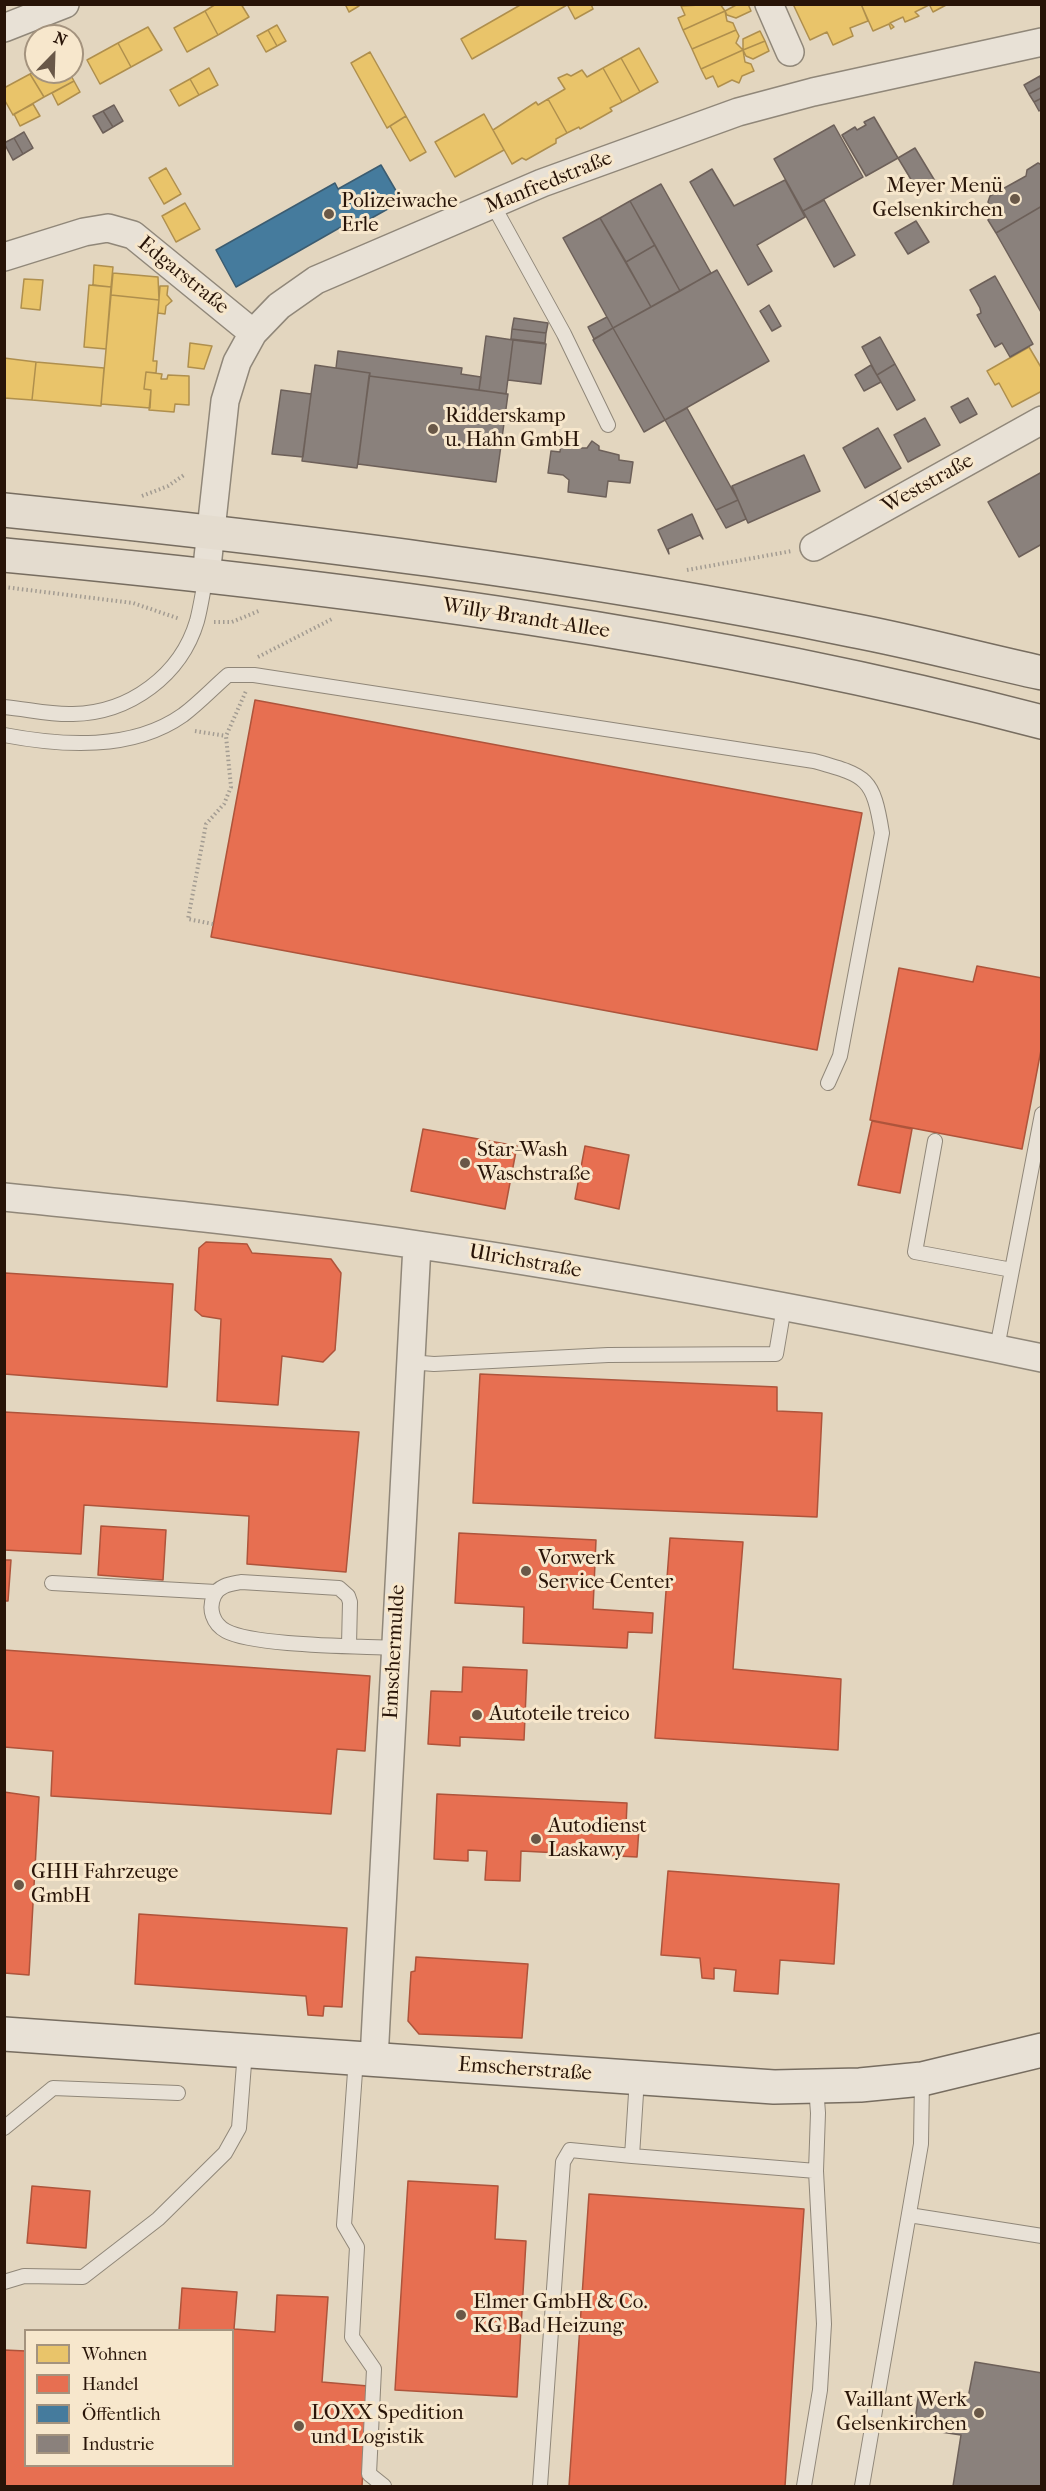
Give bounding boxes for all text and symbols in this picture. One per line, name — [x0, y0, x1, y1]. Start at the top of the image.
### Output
north arrow — [24, 24, 84, 84]
text: N — [51, 28, 70, 50]
street label: Manfredstraße — [482, 146, 616, 220]
place label: Meyer Menü Gelsenkirchen — [872, 174, 1003, 224]
place label: Polizeiwache Erle — [341, 189, 458, 239]
marker: Meyer Menü Gelsenkirchen — [1008, 192, 1022, 206]
marker: Polizeiwache Erle — [322, 207, 336, 221]
street label: Edgarstraße — [132, 232, 234, 320]
place label: Ridderskamp u. Hahn GmbH — [445, 404, 580, 454]
marker: Ridderskamp u. Hahn GmbH — [426, 422, 440, 436]
street label: Weststraße — [878, 449, 978, 519]
street label: Willy-Brandt-Allee — [440, 593, 612, 645]
place label: Star-Wash Waschstraße — [477, 1138, 590, 1188]
marker: Star-Wash Waschstraße — [458, 1156, 472, 1170]
street label: Ulrichstraße — [467, 1240, 583, 1284]
place label: Vorwerk Service-Center — [538, 1546, 673, 1596]
marker: Vorwerk Service-Center — [519, 1564, 533, 1578]
street label: Emschermulde — [379, 1584, 411, 1720]
place label: Autoteile treico — [489, 1702, 630, 1728]
marker: Autoteile treico — [470, 1708, 484, 1722]
place label: Autodienst Laskawy — [548, 1814, 647, 1864]
marker: Autodienst Laskawy — [529, 1832, 543, 1846]
place label: GHH Fahrzeuge GmbH — [31, 1860, 178, 1910]
marker: GHH Fahrzeuge GmbH — [12, 1878, 26, 1892]
street label: Emscherstraße — [457, 2053, 593, 2087]
place label: Elmer GmbH & Co. KG Bad Heizung — [473, 2290, 647, 2340]
marker: Elmer GmbH & Co. KG Bad Heizung — [454, 2308, 468, 2322]
legend — [24, 2329, 234, 2467]
text: Wohnen — [82, 2344, 147, 2365]
text: Handel — [82, 2374, 139, 2395]
place label: Vaillant Werk Gelsenkirchen — [836, 2388, 967, 2438]
place label: LOXX Spedition und Logistik — [311, 2401, 464, 2451]
text: Öffentlich — [82, 2404, 161, 2425]
marker: Vaillant Werk Gelsenkirchen — [972, 2406, 986, 2420]
marker: LOXX Spedition und Logistik — [292, 2419, 306, 2433]
text: Industrie — [82, 2434, 154, 2455]

